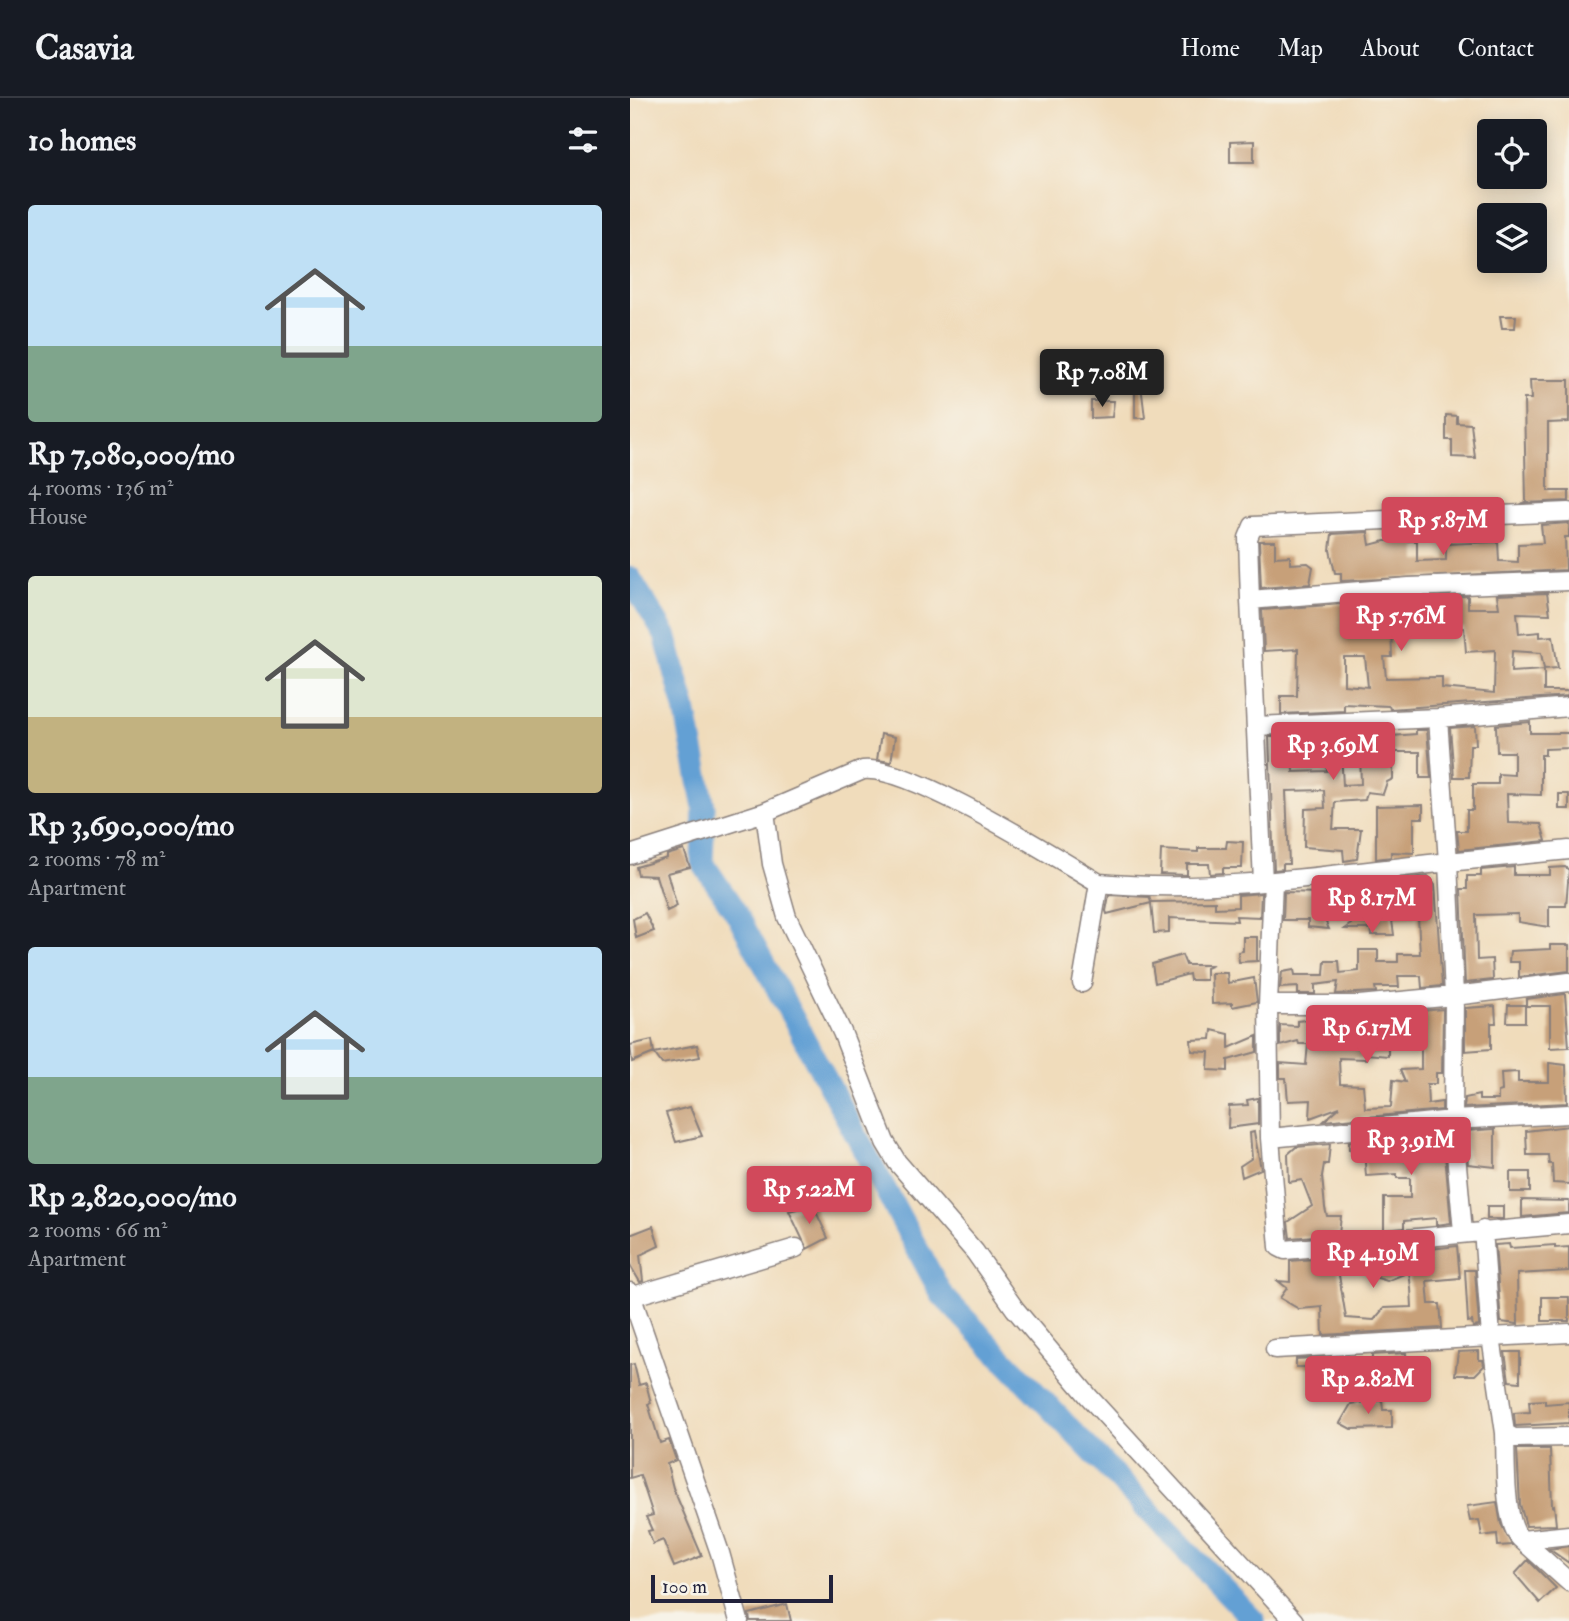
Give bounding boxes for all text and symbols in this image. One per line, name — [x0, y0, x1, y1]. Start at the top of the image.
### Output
text: Casavia — [35, 28, 134, 69]
text: Home — [1180, 33, 1240, 64]
text: Map — [1278, 33, 1323, 64]
text: About — [1361, 33, 1420, 64]
text: Contact — [1458, 33, 1534, 64]
map controls — [1477, 119, 1547, 273]
button: locate — [1477, 119, 1547, 189]
icon: filters — [564, 121, 602, 159]
text: 10 homes — [28, 122, 136, 159]
button: layers — [1477, 203, 1547, 273]
icon: home — [252, 250, 378, 376]
pin: Rp 7.08M — [1030, 350, 1174, 409]
text: Rp 7.08M — [1056, 357, 1148, 386]
text: Rp 7,080,000/mo — [28, 436, 235, 473]
text: 4 rooms · 136 m² — [28, 473, 174, 502]
pin: Rp 5.87M — [1371, 498, 1515, 557]
text: House — [28, 502, 87, 531]
text: Rp 5.87M — [1398, 505, 1488, 534]
pin: Rp 5.76M — [1329, 594, 1473, 653]
text: Rp 5.76M — [1356, 601, 1446, 630]
icon: home — [252, 621, 378, 747]
pin: Rp 3.69M — [1261, 722, 1405, 782]
text: Rp 3.69M — [1287, 730, 1379, 759]
text: Rp 3,690,000/mo — [28, 807, 234, 844]
text: 2 rooms · 78 m² — [28, 844, 166, 873]
text: Apartment — [28, 873, 126, 902]
pin: Rp 8.17M — [1300, 876, 1444, 935]
text: Rp 8.17M — [1327, 883, 1417, 912]
icon: home — [252, 992, 378, 1118]
pin: Rp 6.17M — [1295, 1006, 1439, 1065]
text: Rp 6.17M — [1322, 1013, 1412, 1042]
pin: Rp 3.91M — [1339, 1118, 1483, 1177]
text: Rp 3.91M — [1367, 1125, 1455, 1154]
pin: Rp 5.22M — [737, 1166, 881, 1226]
text: Rp 5.22M — [763, 1174, 855, 1203]
text: Rp 2,820,000/mo — [28, 1178, 237, 1215]
text: 2 rooms · 66 m² — [28, 1215, 167, 1244]
pin: Rp 4.19M — [1301, 1230, 1445, 1290]
text: Rp 4.19M — [1327, 1238, 1419, 1267]
text: Apartment — [28, 1244, 126, 1273]
pin: Rp 2.82M — [1296, 1356, 1440, 1416]
text: Rp 2.82M — [1321, 1364, 1415, 1393]
scale bar — [651, 1572, 833, 1604]
text: 100 m — [662, 1575, 707, 1599]

